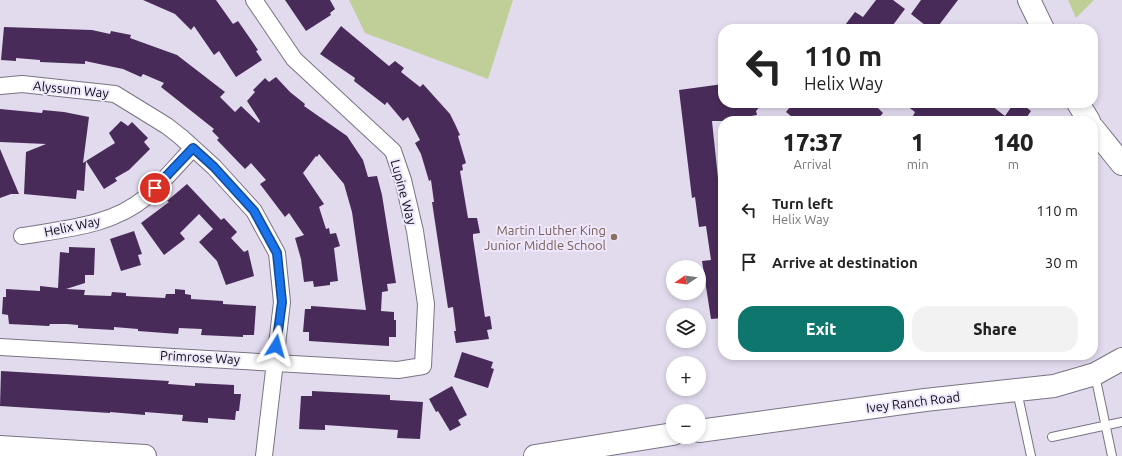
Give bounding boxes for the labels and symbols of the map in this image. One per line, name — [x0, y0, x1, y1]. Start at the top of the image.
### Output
street label: Alyssum Way — [33, 78, 109, 100]
street label: Lupine Way — [389, 158, 419, 226]
pin — [138, 171, 172, 205]
street label: Helix Way — [43, 213, 101, 239]
place label: Martin Luther King Junior Middle School — [484, 223, 607, 252]
marker: Martin Luther King Junior Middle School — [609, 232, 619, 242]
north arrow — [666, 260, 706, 300]
position arrow — [255, 325, 297, 367]
street label: Primrose Way — [160, 348, 240, 366]
street label: Ivey Ranch Road — [865, 389, 961, 415]

